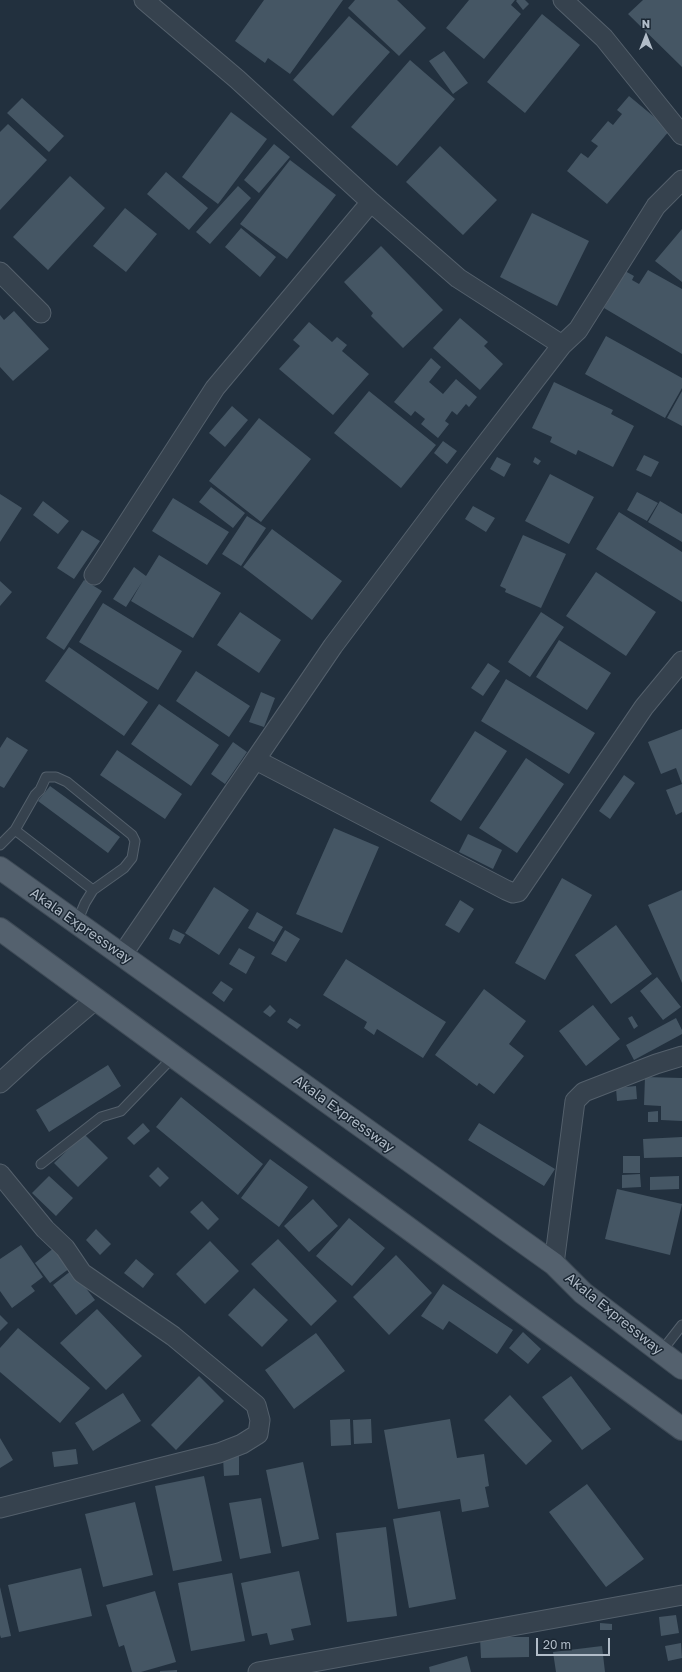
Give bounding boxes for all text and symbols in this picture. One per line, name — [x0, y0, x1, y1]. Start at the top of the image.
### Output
north arrow — [626, 16, 666, 56]
text: N — [642, 17, 650, 30]
street label: Akala Expressway — [27, 885, 135, 967]
street label: Akala Expressway — [290, 1072, 398, 1156]
street label: Akala Expressway — [562, 1270, 666, 1358]
scale bar — [538, 1630, 612, 1656]
text: 20 m — [543, 1637, 571, 1652]

